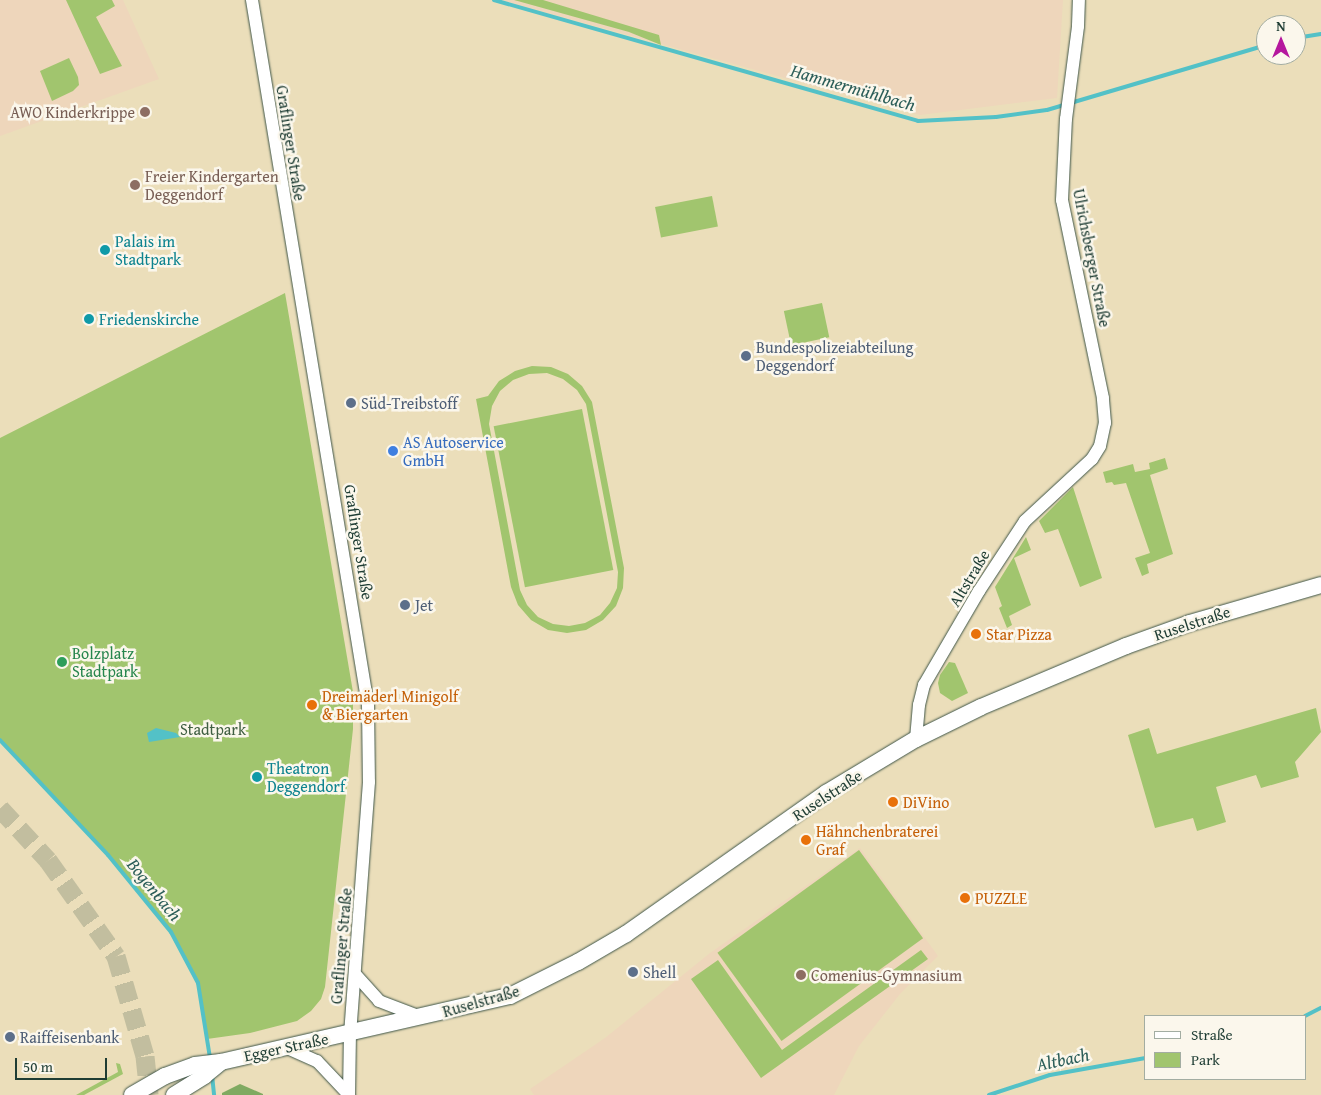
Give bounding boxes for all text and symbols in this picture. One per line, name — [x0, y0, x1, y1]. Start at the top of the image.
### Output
north arrow — [1256, 15, 1306, 65]
text: N — [1276, 16, 1286, 36]
water label: Hammermühlbach — [788, 60, 918, 116]
street label: Graflinger Straße — [272, 84, 310, 202]
place label: AWO Kinderkrippe — [10, 102, 135, 122]
marker: AWO Kinderkrippe — [139, 106, 151, 118]
place label: Freier Kindergarten Deggendorf — [145, 166, 279, 204]
marker: Freier Kindergarten Deggendorf — [129, 179, 141, 191]
street label: Ulrichsberger Straße — [1069, 187, 1115, 329]
place label: Palais im Stadtpark — [115, 231, 181, 269]
marker: Palais im Stadtpark — [99, 244, 111, 256]
place label: Friedenskirche — [99, 309, 199, 329]
marker: Friedenskirche — [83, 313, 95, 325]
place label: Bundespolizeiabteilung Deggendorf — [756, 337, 913, 375]
marker: Bundespolizeiabteilung Deggendorf — [740, 350, 752, 362]
place label: Süd-Treibstoff — [361, 393, 458, 413]
marker: Süd-Treibstoff — [345, 397, 357, 409]
place label: AS Autoservice GmbH — [403, 432, 504, 470]
marker: AS Autoservice GmbH — [387, 445, 399, 457]
street label: Graflinger Straße — [340, 483, 378, 601]
street label: Altstraße — [945, 546, 993, 610]
place label: Jet — [415, 595, 433, 615]
marker: Jet — [399, 599, 411, 611]
street label: Ruselstraße — [1151, 602, 1233, 644]
place label: Star Pizza — [986, 624, 1052, 644]
marker: Star Pizza — [970, 628, 982, 640]
place label: Bolzplatz Stadtpark — [72, 643, 138, 681]
marker: Bolzplatz Stadtpark — [56, 656, 68, 668]
place label: Dreimäderl Minigolf & Biergarten — [322, 686, 458, 724]
marker: Dreimäderl Minigolf & Biergarten — [306, 699, 318, 711]
park label: Stadtpark — [180, 719, 246, 739]
place label: Theatron Deggendorf — [267, 758, 345, 796]
street label: Ruselstraße — [789, 765, 865, 825]
marker: Theatron Deggendorf — [251, 771, 263, 783]
place label: DiVino — [903, 792, 949, 812]
marker: DiVino — [887, 796, 899, 808]
place label: Hähnchenbraterei Graf — [816, 821, 938, 859]
marker: Hähnchenbraterei Graf — [800, 834, 812, 846]
water label: Bogenbach — [122, 854, 186, 926]
street label: Graflinger Straße — [326, 887, 356, 1005]
place label: PUZZLE — [975, 888, 1027, 908]
marker: PUZZLE — [959, 892, 971, 904]
place label: Shell — [643, 962, 676, 982]
place label: Comenius-Gymnasium — [811, 965, 962, 985]
marker: Shell — [627, 966, 639, 978]
marker: Comenius-Gymnasium — [795, 969, 807, 981]
street label: Ruselstraße — [440, 981, 522, 1021]
legend — [1144, 1015, 1306, 1080]
text: Straße — [1191, 1024, 1233, 1045]
place label: Raiffeisenbank — [20, 1027, 119, 1047]
street label: Egger Straße — [242, 1029, 330, 1065]
marker: Raiffeisenbank — [4, 1031, 16, 1043]
water label: Altbach — [1035, 1044, 1091, 1076]
scale bar — [18, 1048, 110, 1080]
text: Park — [1191, 1049, 1220, 1070]
text: 50 m — [23, 1056, 53, 1077]

